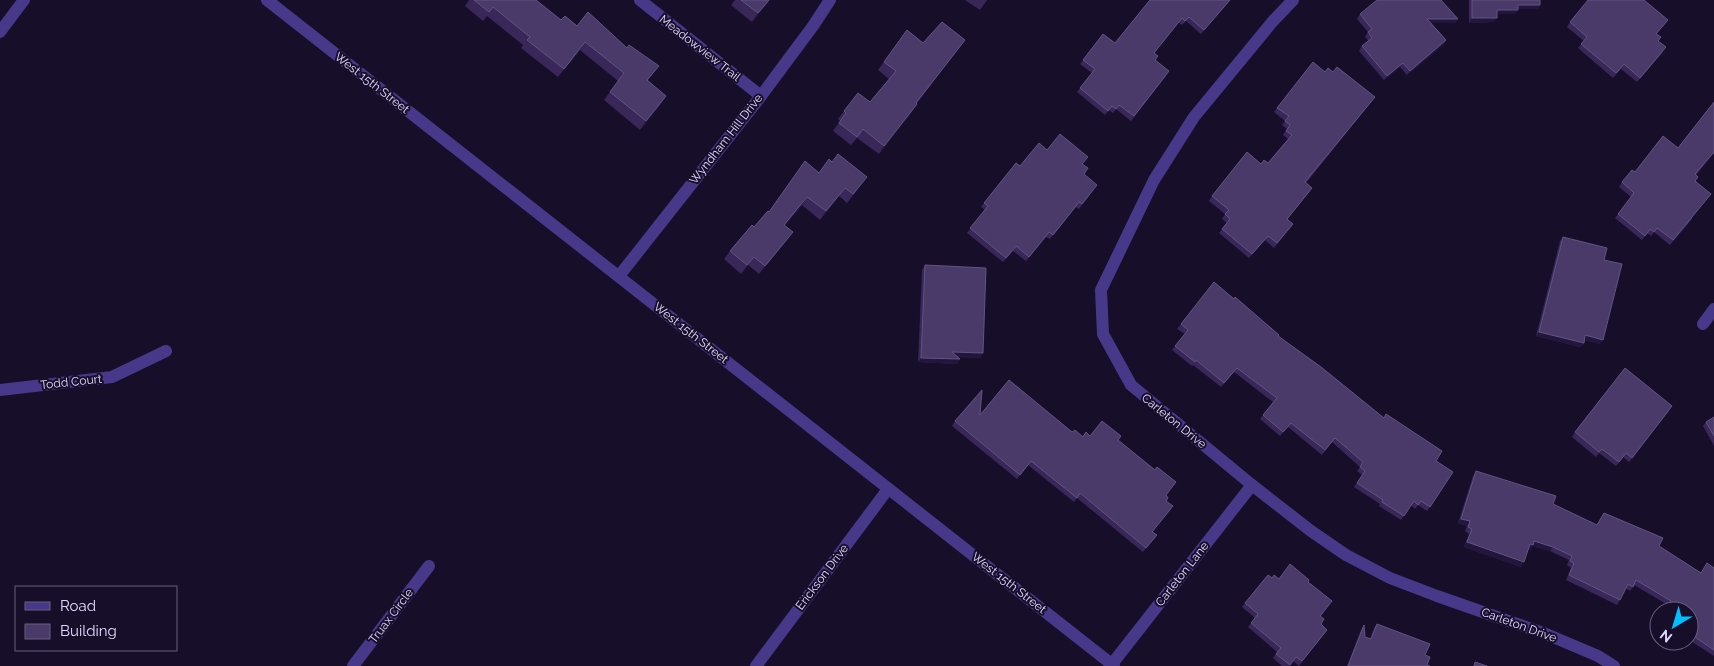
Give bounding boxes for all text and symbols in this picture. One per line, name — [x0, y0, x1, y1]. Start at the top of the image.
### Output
street label: Meadowview Trail — [657, 12, 744, 84]
street label: West 15th Street — [332, 50, 412, 116]
street label: Wyndham Hill Drive — [687, 91, 765, 187]
street label: West 15th Street — [651, 300, 731, 366]
street label: Todd Court — [40, 372, 102, 392]
street label: Carleton Drive — [1139, 391, 1209, 451]
street label: Carleton Lane — [1152, 539, 1212, 609]
street label: Erickson Drive — [793, 541, 851, 613]
street label: West 15th Street — [969, 550, 1049, 616]
legend — [15, 586, 178, 651]
street label: Truax Circle — [366, 586, 416, 646]
text: Road — [60, 597, 96, 615]
north arrow — [1649, 601, 1699, 651]
street label: Carleton Drive — [1479, 605, 1559, 645]
text: Building — [60, 622, 117, 640]
text: N — [1657, 627, 1675, 646]

